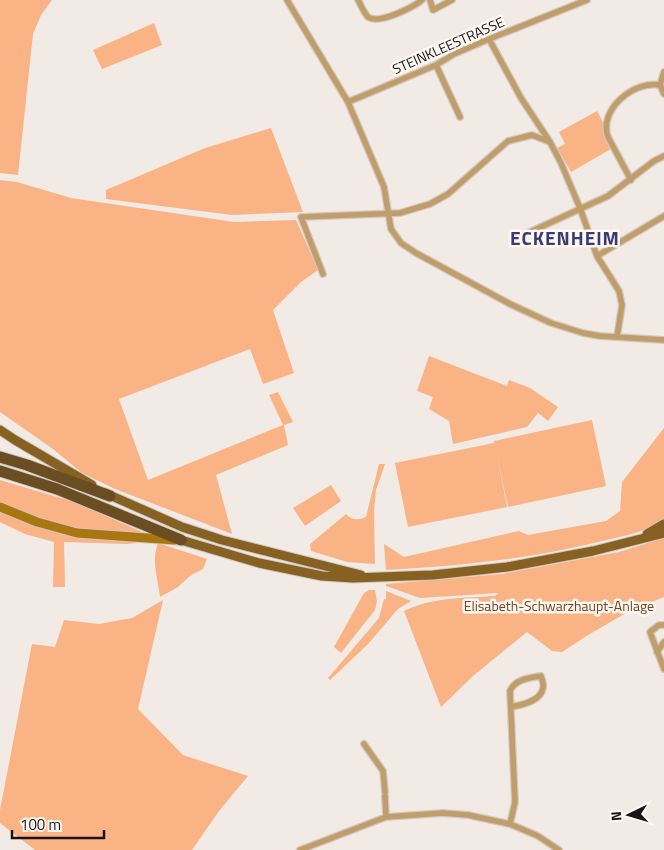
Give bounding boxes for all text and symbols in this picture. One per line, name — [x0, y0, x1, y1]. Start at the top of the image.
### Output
street label: STEINKLEESTRASSE — [389, 11, 507, 79]
district label: ECKENHEIM — [510, 223, 620, 252]
park label: Elisabeth-Schwarzhaupt-Anlage — [464, 595, 654, 616]
north arrow — [604, 790, 654, 840]
scale bar — [12, 808, 105, 840]
text: N — [605, 810, 626, 822]
text: 100 m — [20, 813, 61, 836]

